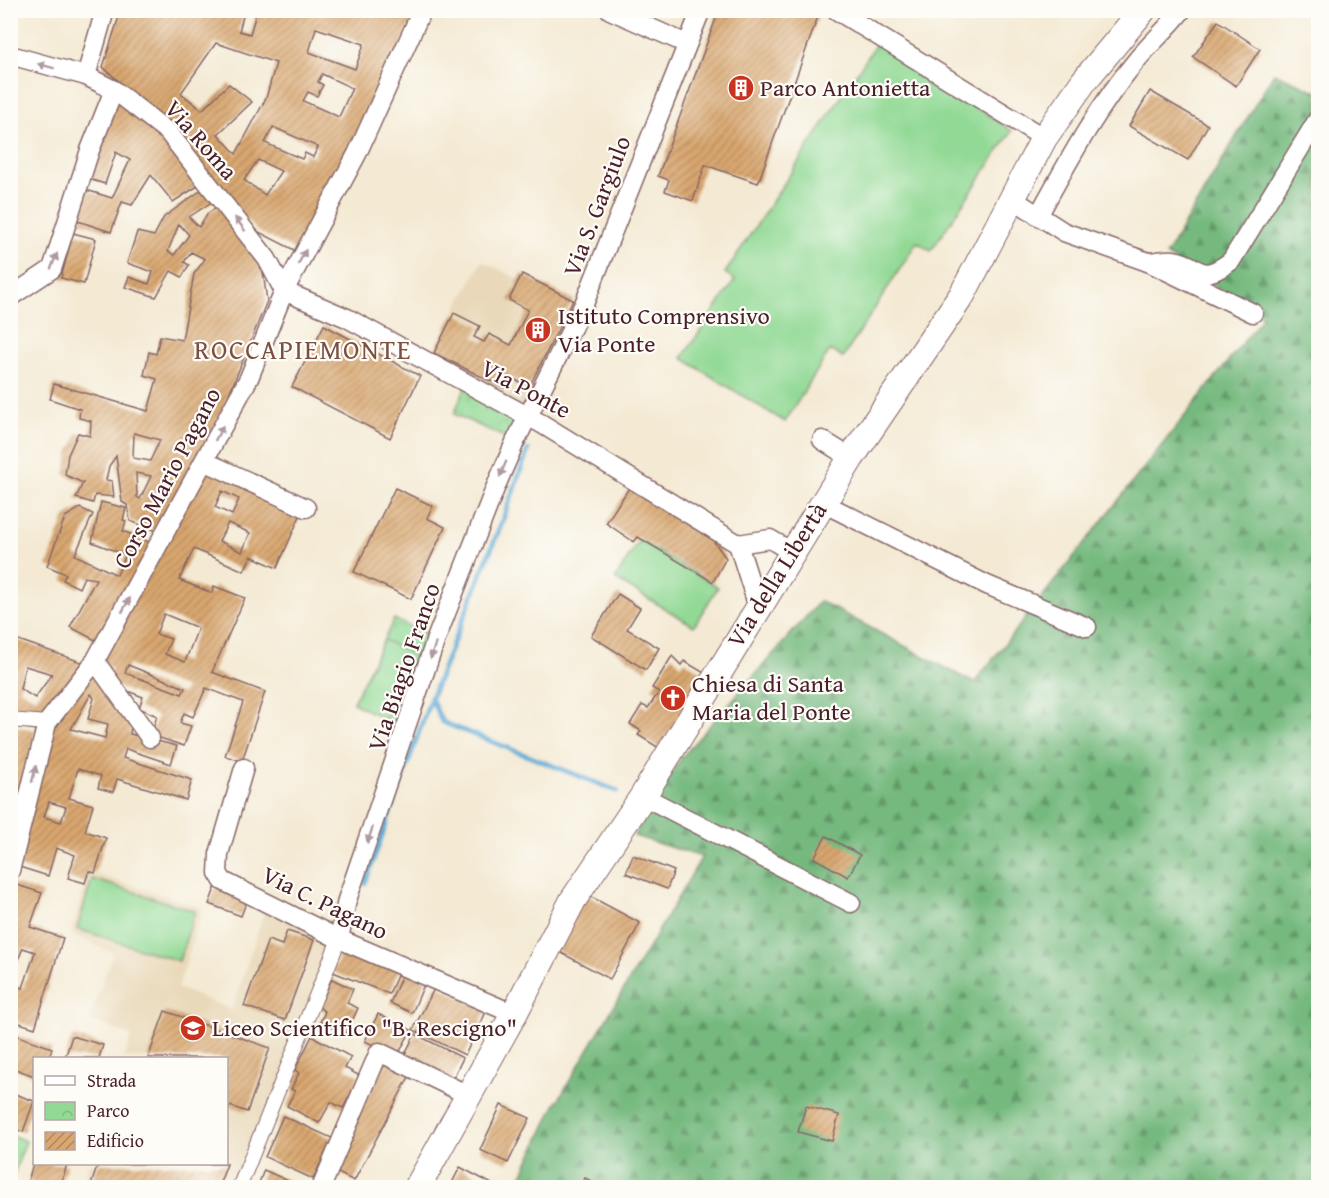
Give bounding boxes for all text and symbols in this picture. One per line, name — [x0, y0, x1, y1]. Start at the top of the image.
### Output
one-way arrow — [37, 60, 56, 70]
place label: Parco Antonietta — [760, 70, 931, 105]
building icon: Parco Antonietta — [726, 73, 756, 103]
street label: Via Roma — [157, 92, 247, 188]
street label: Via S. Gargiulo — [554, 130, 639, 281]
one-way arrow — [235, 217, 247, 232]
one-way arrow — [297, 248, 307, 265]
one-way arrow — [49, 251, 59, 269]
place label: Istituto Comprensivo Via Ponte — [558, 298, 770, 361]
building icon: Istituto Comprensivo Via Ponte — [523, 315, 553, 345]
district label: ROCCAPIEMONTE — [194, 329, 412, 369]
street label: Via Ponte — [475, 350, 577, 427]
street label: Corso Mario Pagano — [104, 381, 229, 575]
one-way arrow — [214, 424, 224, 441]
one-way arrow — [498, 460, 508, 478]
street label: Via della Libertà — [718, 495, 836, 654]
street label: Via Biagio Franco — [358, 578, 449, 756]
one-way arrow — [121, 596, 131, 613]
one-way arrow — [427, 642, 437, 660]
place label: Chiesa di Santa Maria del Ponte — [692, 666, 851, 729]
church icon: Chiesa di Santa Maria del Ponte — [658, 683, 688, 713]
one-way arrow — [30, 764, 40, 783]
one-way arrow — [365, 826, 374, 844]
street label: Via C. Pagano — [256, 857, 394, 948]
place label: Liceo Scientifico "B. Rescigno" — [212, 1010, 517, 1045]
school or university icon: Liceo Scientifico "B. Rescigno" — [178, 1013, 208, 1043]
legend — [33, 1057, 228, 1165]
text: Strada — [87, 1067, 137, 1094]
text: Parco — [87, 1097, 130, 1124]
text: Edificio — [87, 1127, 144, 1154]

